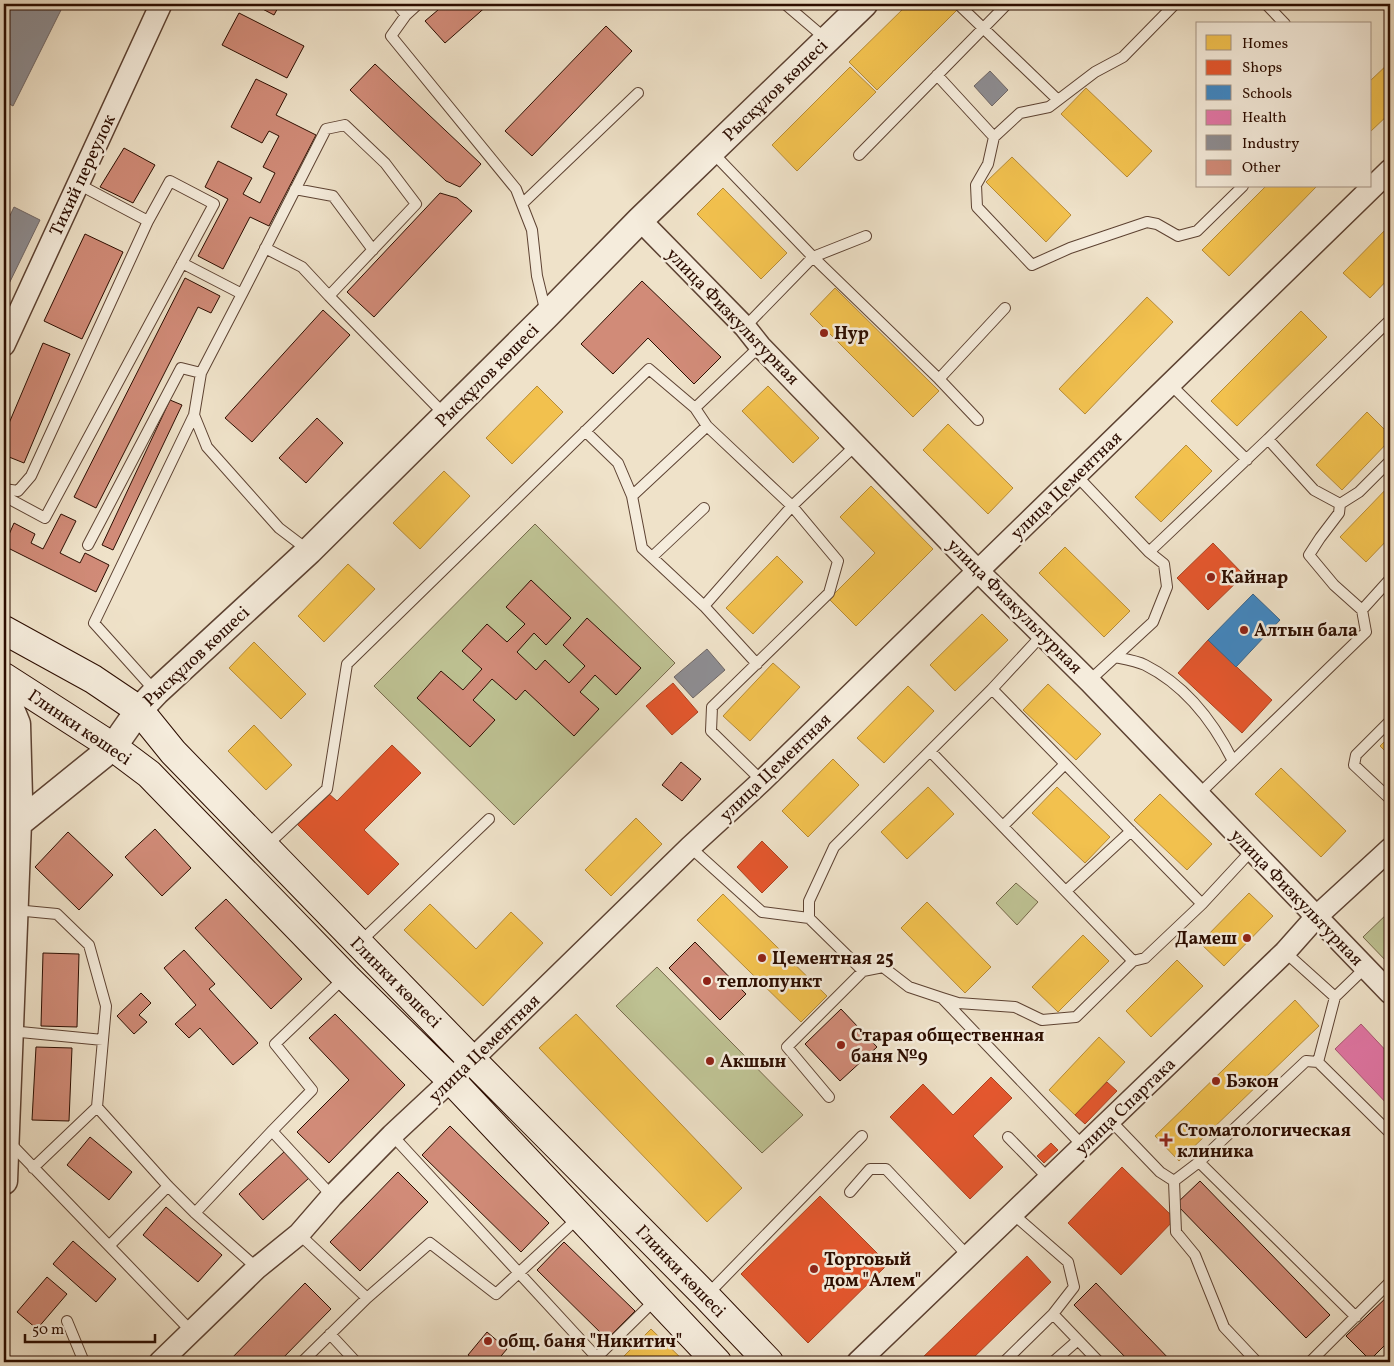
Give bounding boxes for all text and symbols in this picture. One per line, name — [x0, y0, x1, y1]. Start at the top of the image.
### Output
legend — [1196, 22, 1372, 188]
street label: Рысқұлов көшесі — [718, 34, 834, 148]
text: Homes — [1242, 34, 1288, 55]
text: Shops — [1242, 58, 1282, 79]
text: Schools — [1242, 84, 1292, 105]
text: Health — [1242, 108, 1287, 129]
street label: Тихий переулок — [44, 110, 123, 241]
text: Industry — [1242, 134, 1299, 155]
text: Other — [1242, 158, 1281, 179]
street label: улица Физкультурная — [660, 243, 804, 391]
street label: Рысқұлов көшесі — [431, 319, 546, 434]
place label: Нур — [834, 322, 869, 347]
marker: Нур — [818, 327, 830, 339]
street label: улица Цементная — [1006, 426, 1128, 546]
street label: улица Физкультурная — [941, 534, 1087, 680]
place label: Кайнар — [1221, 566, 1288, 591]
marker: Кайнар — [1205, 571, 1217, 583]
street label: Рысқұлов көшесі — [138, 601, 256, 713]
place label: Алтын бала — [1254, 619, 1358, 644]
marker: Алтын бала — [1238, 624, 1250, 636]
street label: Глинки көшесі — [22, 684, 136, 772]
street label: улица Цементная — [715, 708, 837, 828]
street label: улица Физкультурная — [1224, 824, 1368, 972]
place label: Дамеш — [1175, 927, 1237, 952]
street label: Глинки көшесі — [344, 932, 446, 1034]
marker: Дамеш — [1241, 932, 1253, 944]
place label: Цементная 25 — [772, 947, 894, 972]
marker: Цементная 25 — [756, 952, 768, 964]
place label: теплопункт — [717, 970, 822, 995]
marker: теплопункт — [701, 975, 713, 987]
street label: улица Цементная — [424, 989, 546, 1109]
place label: Старая общественная баня №9 — [851, 1024, 1044, 1070]
marker: Старая общественная баня №9 — [835, 1039, 847, 1051]
place label: Акшын — [720, 1050, 786, 1075]
street label: улица Спартака — [1070, 1053, 1182, 1162]
marker: Акшын — [704, 1055, 716, 1067]
place label: Бэкон — [1226, 1070, 1279, 1095]
marker: Бэкон — [1210, 1075, 1222, 1087]
place label: Стоматологическая клиника — [1177, 1119, 1351, 1165]
marker: Стоматологическая клиника — [1159, 1133, 1173, 1147]
street label: Глинки көшесі — [629, 1220, 731, 1324]
place label: Торговый дом "Алем" — [824, 1248, 921, 1294]
marker: Торговый дом "Алем" — [808, 1263, 820, 1275]
scale bar — [25, 1311, 155, 1343]
text: 50 m — [32, 1320, 64, 1341]
place label: общ. баня "Никитич" — [498, 1330, 682, 1355]
marker: общ. баня "Никитич" — [482, 1335, 494, 1347]

